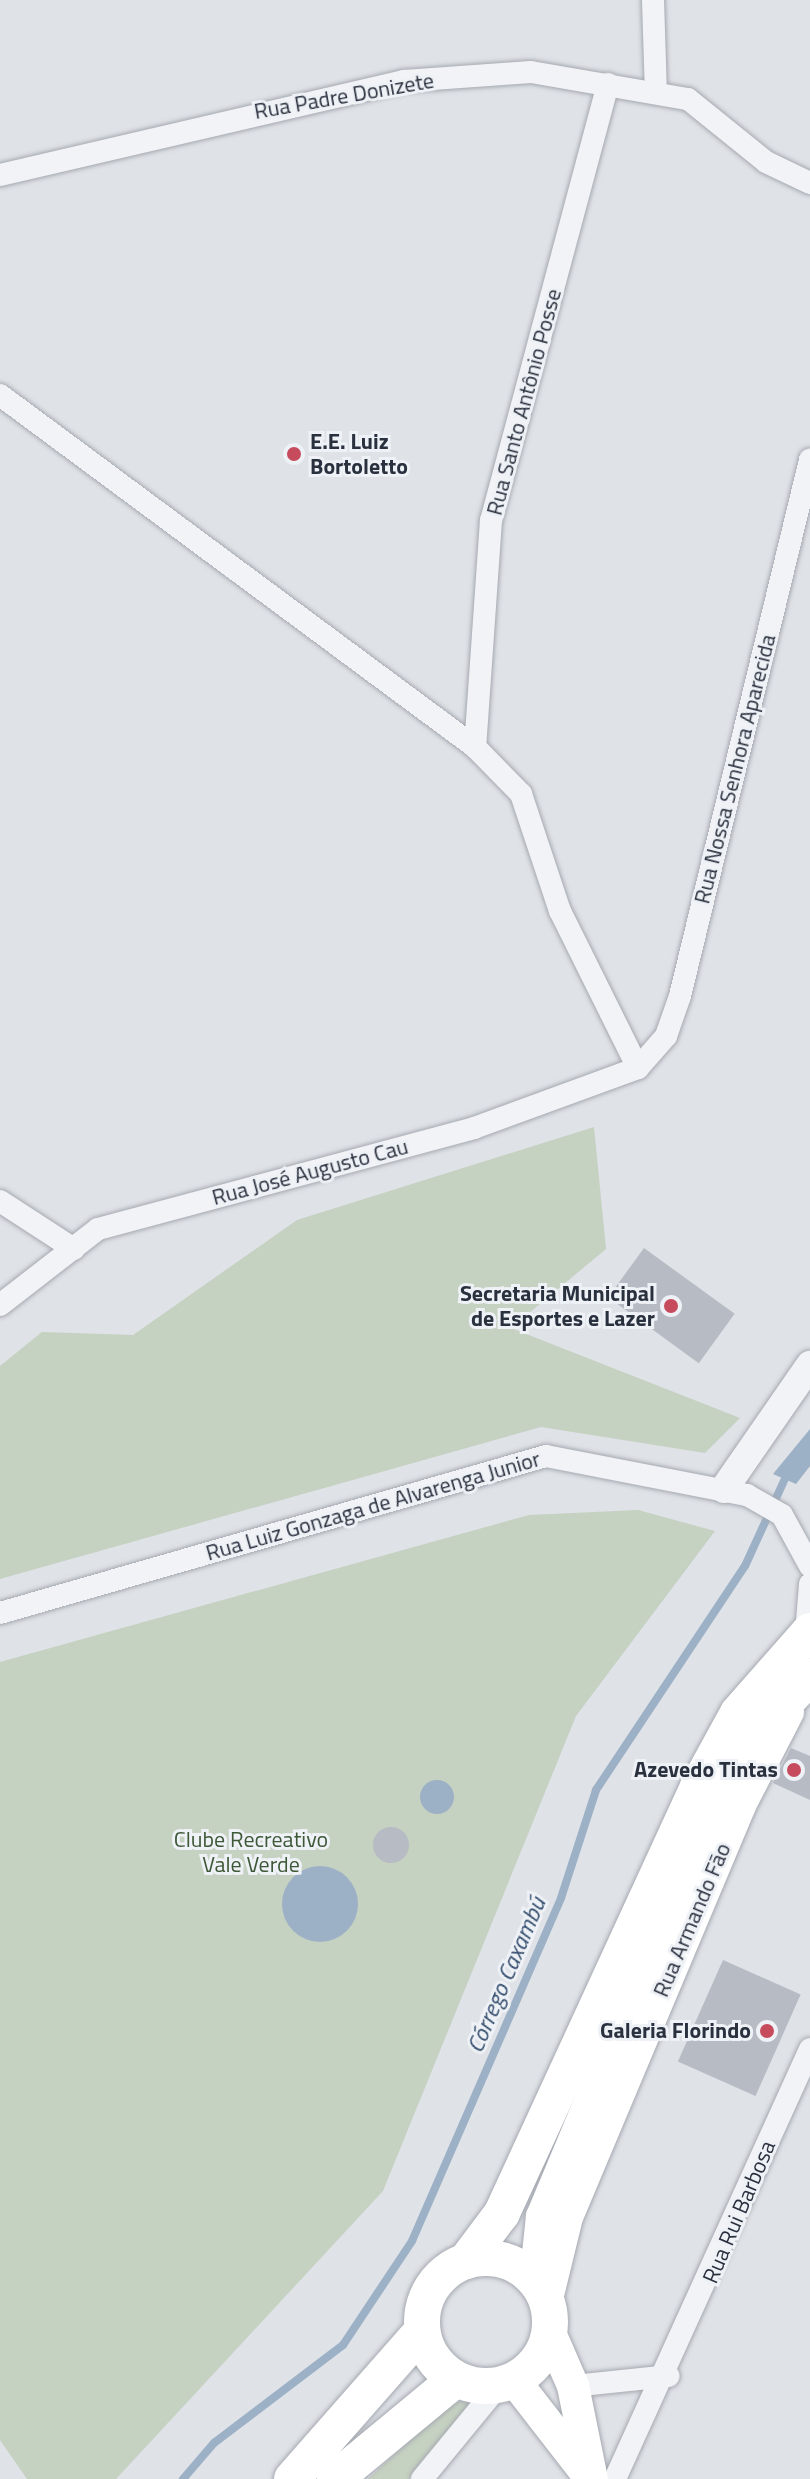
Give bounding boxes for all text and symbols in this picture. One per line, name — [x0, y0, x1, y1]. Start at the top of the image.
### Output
street label: Rua Padre Donizete — [252, 67, 436, 125]
street label: Rua Santo Antônio Posse — [481, 286, 567, 518]
place label: E.E. Luiz Bortoletto — [310, 428, 408, 480]
marker: E.E. Luiz Bortoletto — [285, 445, 303, 463]
street label: Rua Nossa Senhora Aparecida — [689, 632, 781, 906]
street label: Rua José Augusto Cau — [209, 1133, 411, 1211]
place label: Secretaria Municipal de Esportes e Lazer — [460, 1280, 655, 1332]
marker: Secretaria Municipal de Esportes e Lazer — [662, 1297, 680, 1315]
street label: Rua Luiz Gonzaga de Alvarenga Junior — [203, 1446, 543, 1566]
place label: Azevedo Tintas — [634, 1757, 778, 1783]
marker: Azevedo Tintas — [785, 1761, 803, 1779]
park label: Clube Recreativo Vale Verde — [174, 1826, 328, 1878]
street label: Rua Armando Fão — [648, 1839, 736, 2001]
water label: Córrego Caxambú — [460, 1893, 552, 2057]
place label: Galeria Florindo — [600, 2018, 751, 2044]
marker: Galeria Florindo — [758, 2022, 776, 2040]
street label: Rua Rui Barbosa — [697, 2137, 781, 2287]

